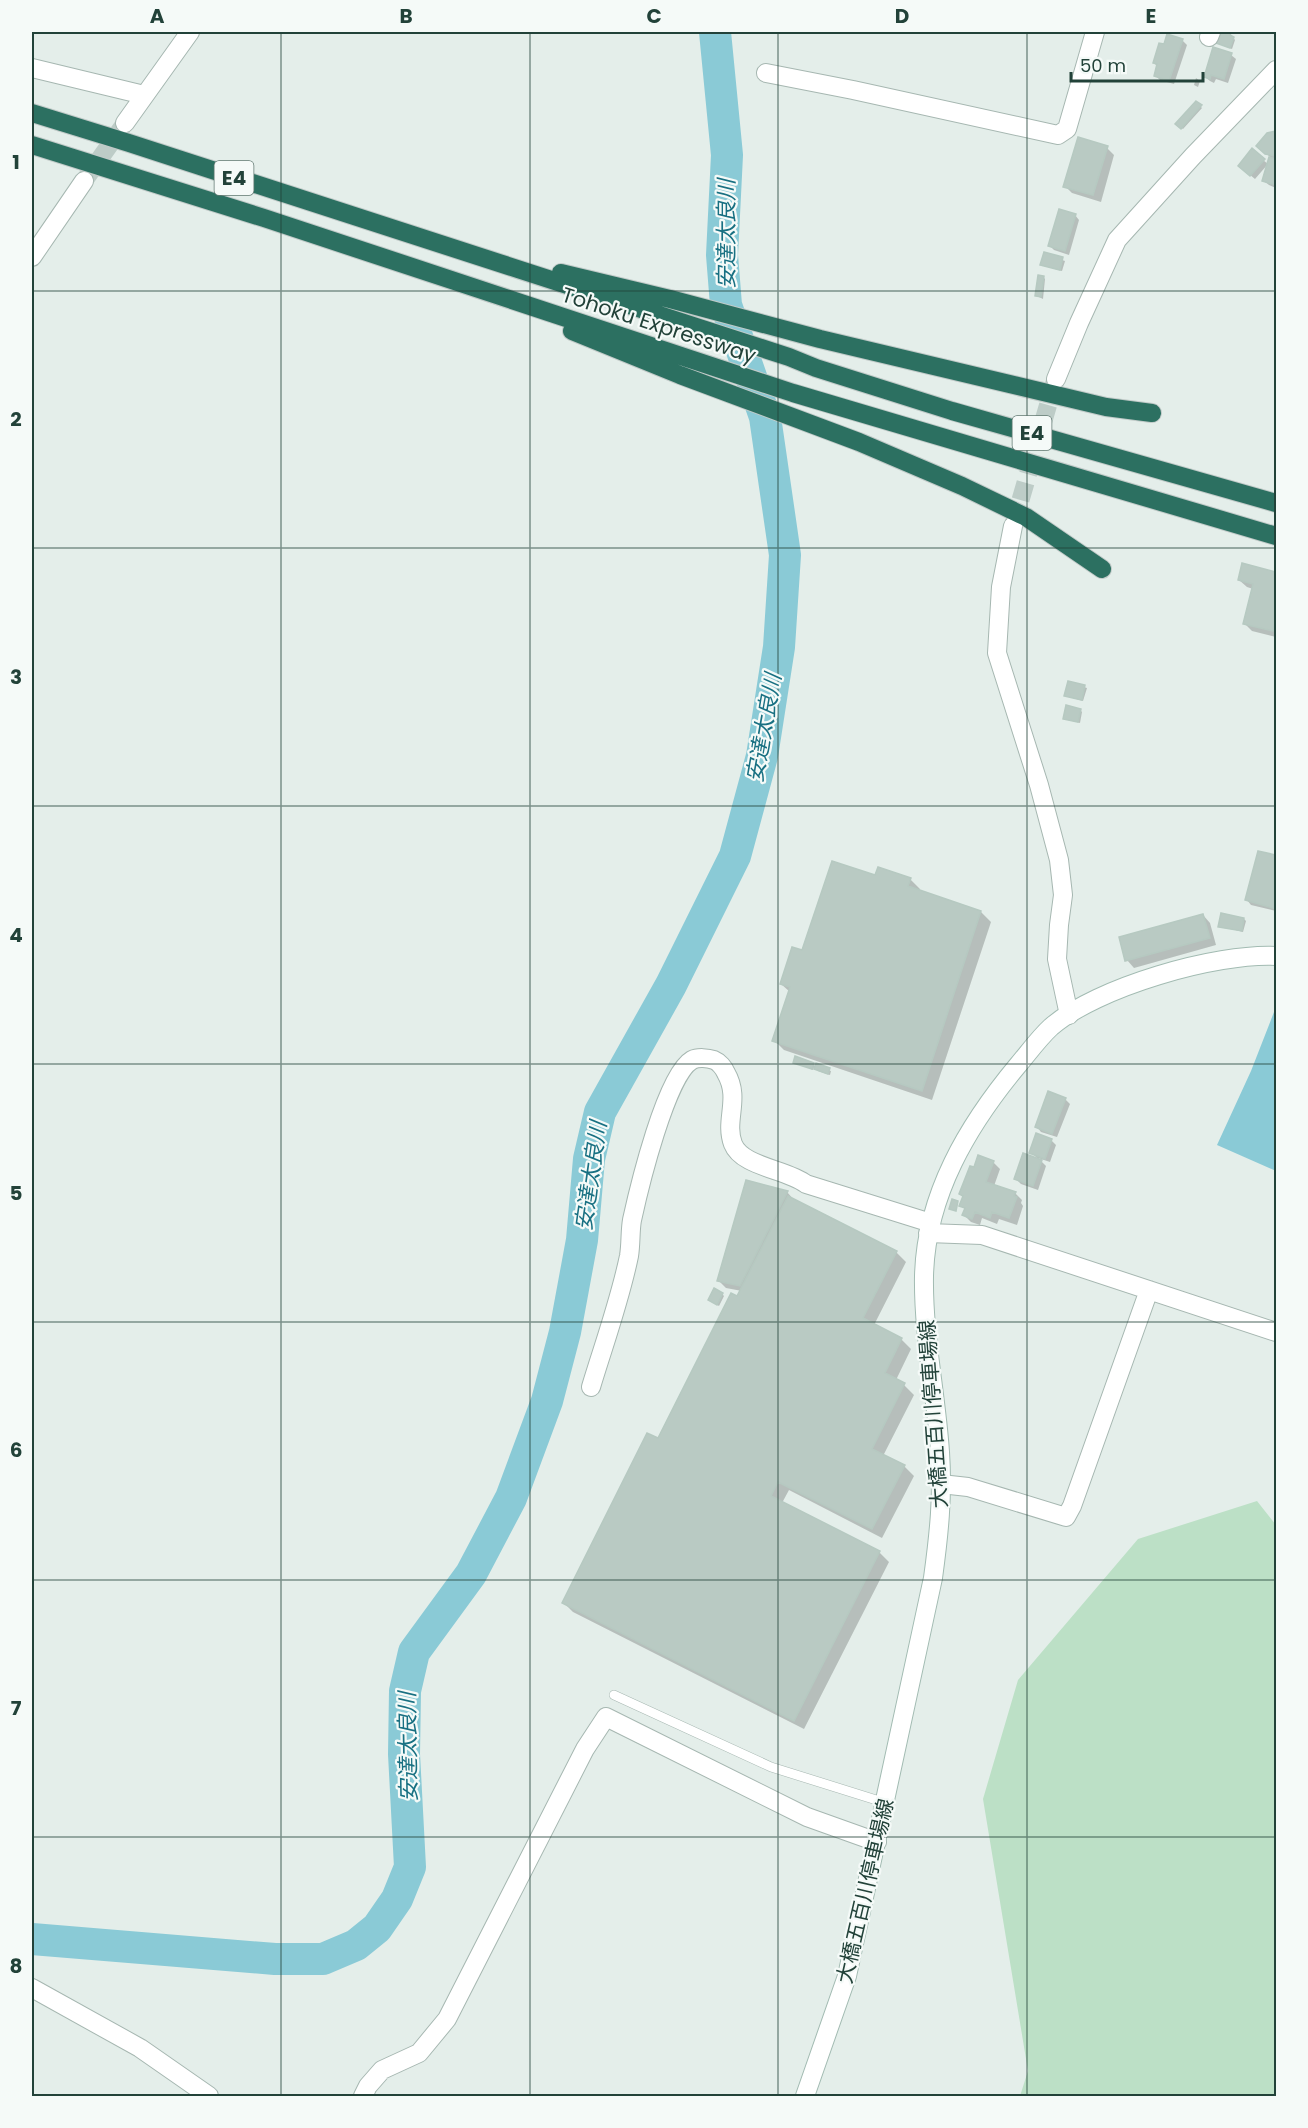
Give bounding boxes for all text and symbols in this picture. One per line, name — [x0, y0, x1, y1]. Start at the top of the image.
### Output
text: A — [150, 2, 165, 30]
text: B — [399, 2, 413, 30]
text: C — [646, 2, 662, 30]
text: D — [895, 2, 909, 30]
text: E — [1146, 2, 1156, 30]
scale bar — [1071, 45, 1203, 83]
text: 50 m — [1080, 53, 1126, 78]
text: 1 — [12, 148, 20, 176]
road number: E4 — [214, 161, 254, 195]
water label: 安達太良川 — [711, 177, 742, 289]
street label: Tohoku Expressway — [558, 280, 760, 370]
text: 2 — [10, 405, 22, 433]
road number: E4 — [1012, 416, 1052, 450]
text: 3 — [10, 663, 22, 691]
water label: 安達太良川 — [739, 669, 789, 785]
text: 4 — [9, 921, 23, 949]
water label: 安達太良川 — [568, 1117, 614, 1233]
text: 5 — [10, 1179, 23, 1207]
street label: 大橋五百川停車場線 — [912, 1319, 954, 1509]
text: 6 — [10, 1436, 22, 1464]
water label: 安達太良川 — [392, 1690, 424, 1802]
text: 7 — [11, 1694, 22, 1722]
street label: 大橋五百川停車場線 — [830, 1796, 900, 1986]
text: 8 — [10, 1952, 22, 1980]

